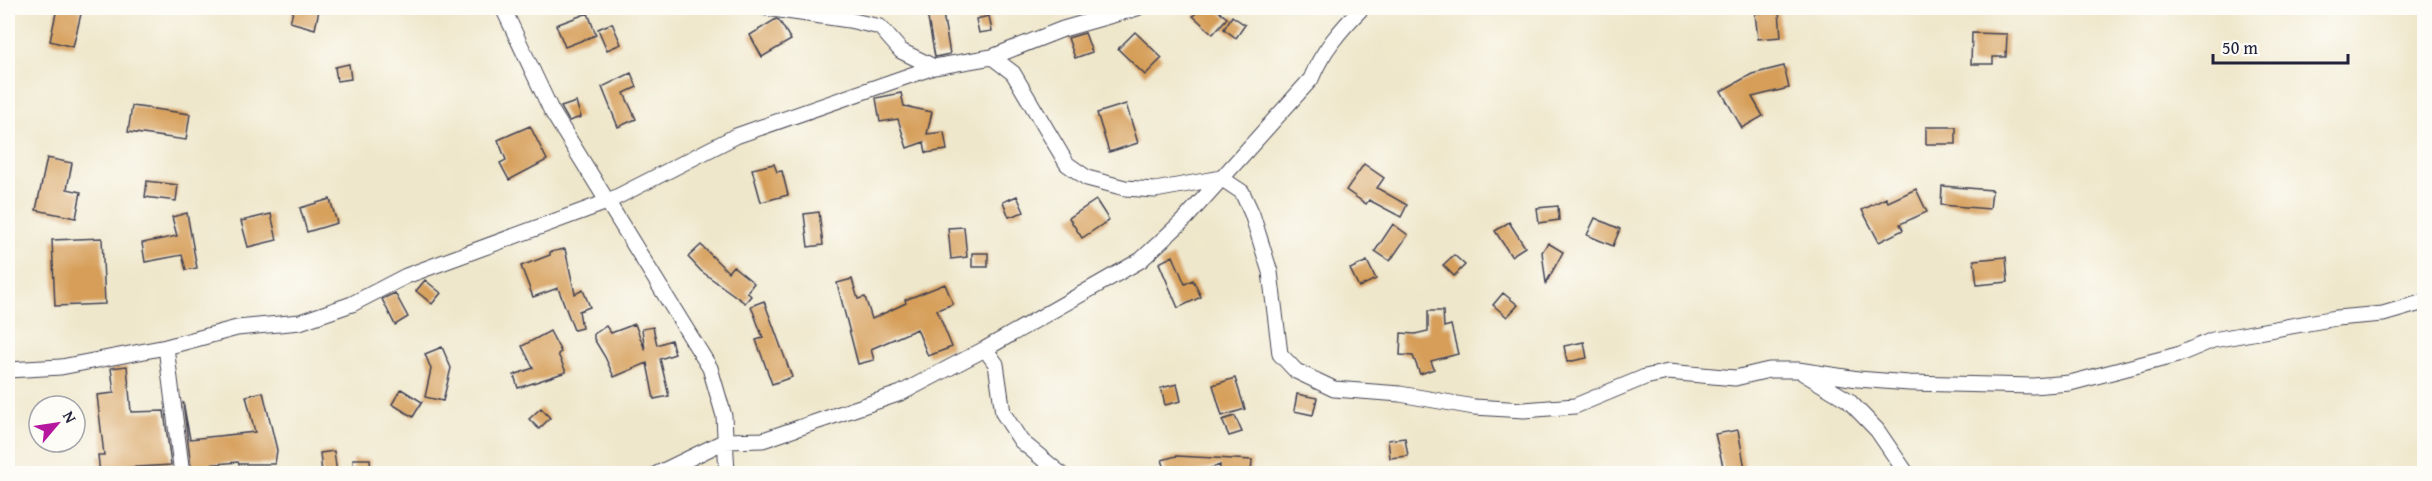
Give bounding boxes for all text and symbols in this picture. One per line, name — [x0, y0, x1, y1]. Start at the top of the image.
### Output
scale bar — [2213, 27, 2348, 65]
text: 50 m — [2222, 34, 2258, 61]
north arrow — [27, 394, 87, 454]
text: N — [57, 406, 83, 427]

